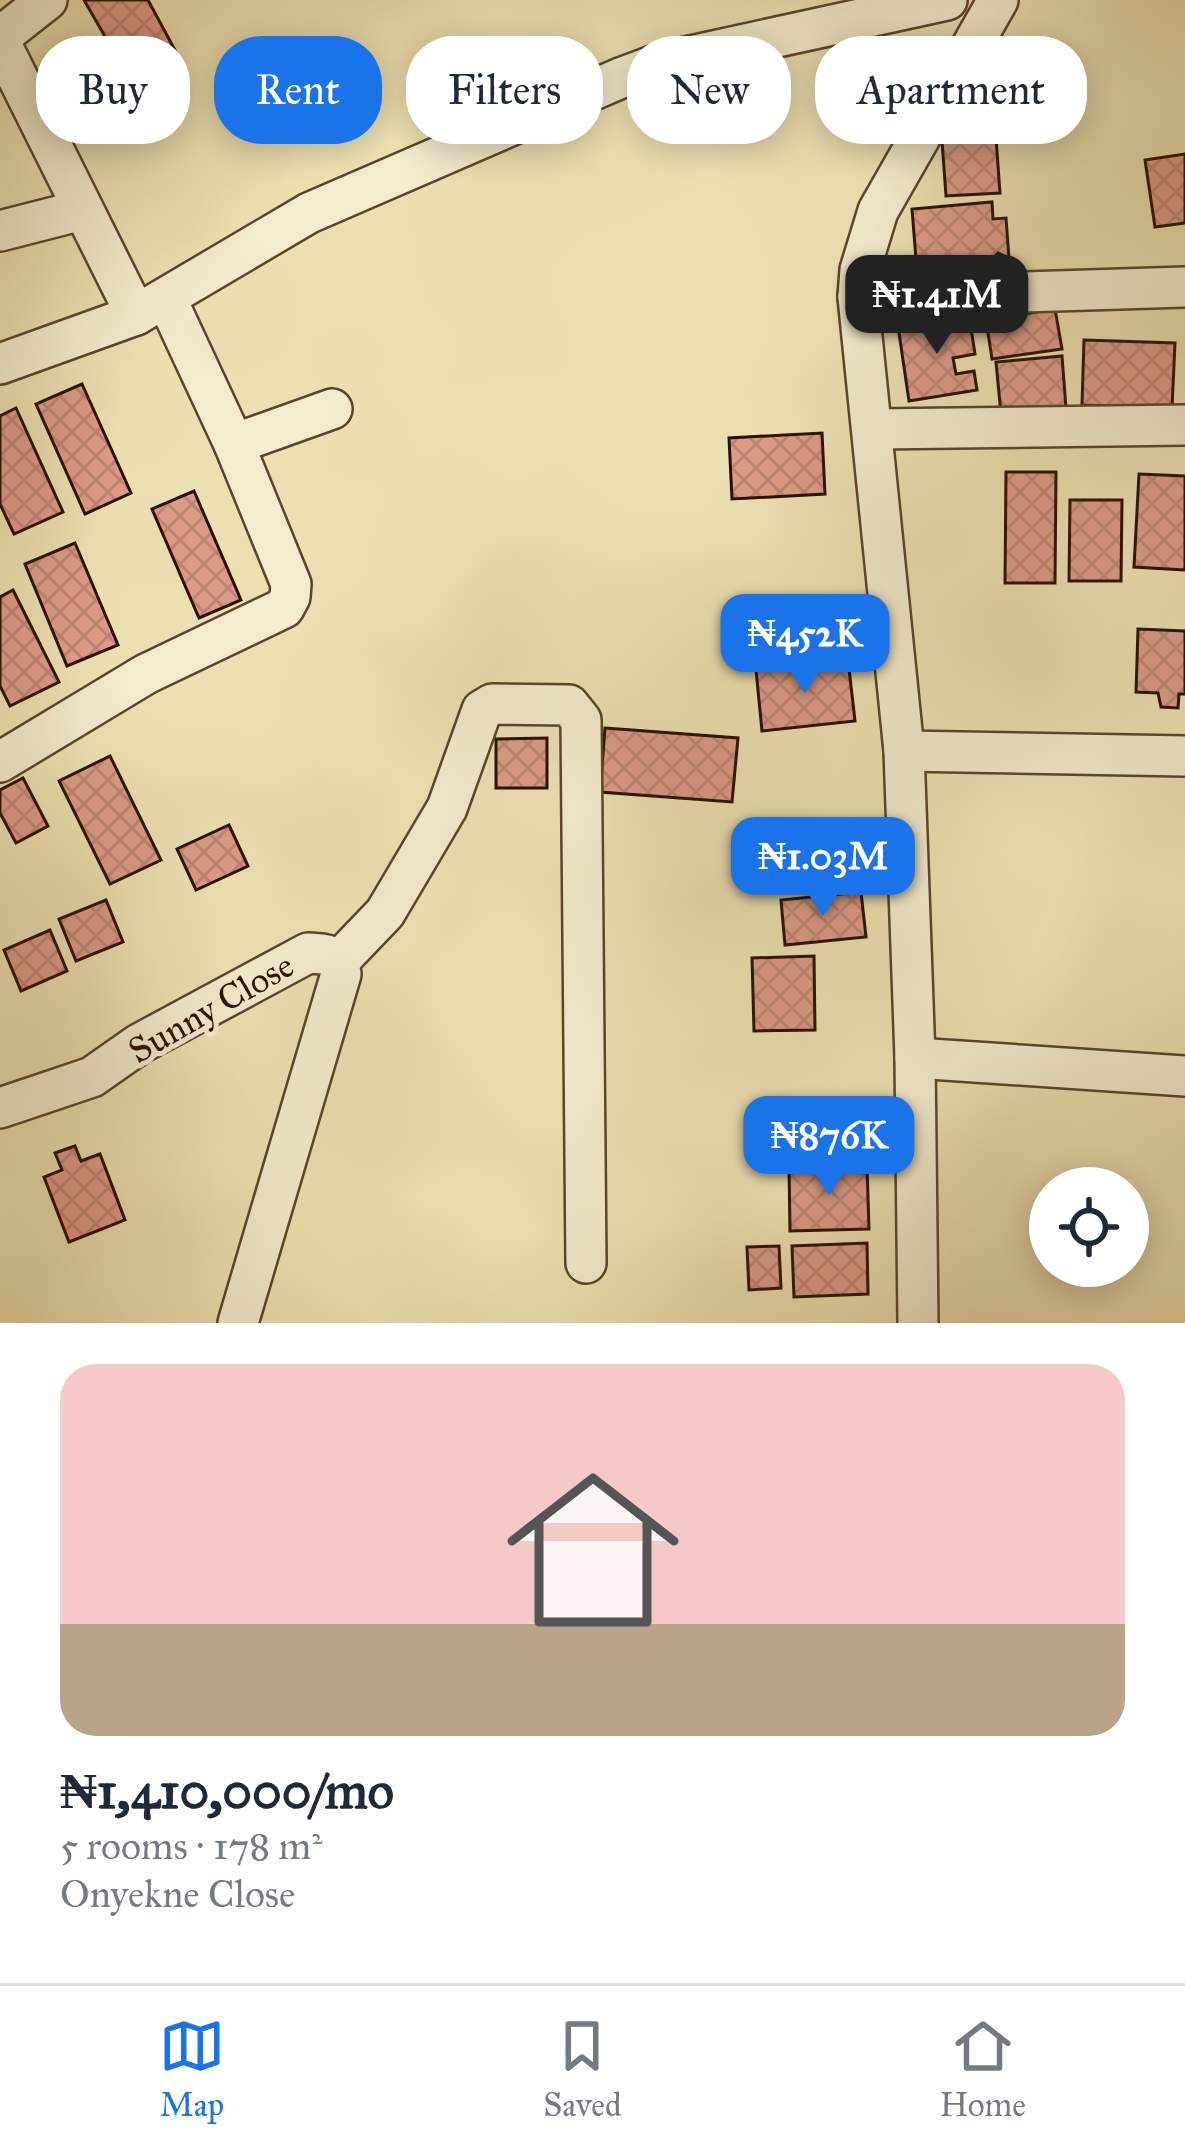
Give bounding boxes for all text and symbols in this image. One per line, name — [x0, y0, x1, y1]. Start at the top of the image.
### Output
chip: Buy — [36, 36, 190, 144]
chip: Rent — [214, 36, 382, 144]
chip: Filters — [406, 36, 603, 144]
chip: New — [627, 36, 791, 144]
chip: Apartment — [815, 36, 1087, 144]
pin: ₦1.41M — [839, 255, 1035, 357]
text: ₦1.41M — [872, 270, 1002, 318]
pin: ₦452K — [721, 594, 889, 696]
text: ₦452K — [748, 609, 862, 657]
pin: ₦1.03M — [725, 817, 921, 919]
text: ₦1.03M — [758, 832, 888, 880]
street label: Sunny Close — [121, 943, 301, 1073]
pin: ₦876K — [745, 1096, 913, 1198]
text: ₦876K — [770, 1111, 888, 1159]
map controls — [1029, 1167, 1149, 1287]
button: locate — [1029, 1167, 1149, 1287]
icon: home — [485, 1442, 701, 1658]
text: ₦1,410,000/mo — [60, 1760, 394, 1822]
text: 5 rooms · 178 m² — [60, 1822, 323, 1870]
text: Onyekne Close — [60, 1870, 295, 1918]
tab: Map — [159, 2013, 225, 2125]
tab: Saved — [543, 2013, 622, 2125]
tab: Home — [940, 2013, 1026, 2125]

